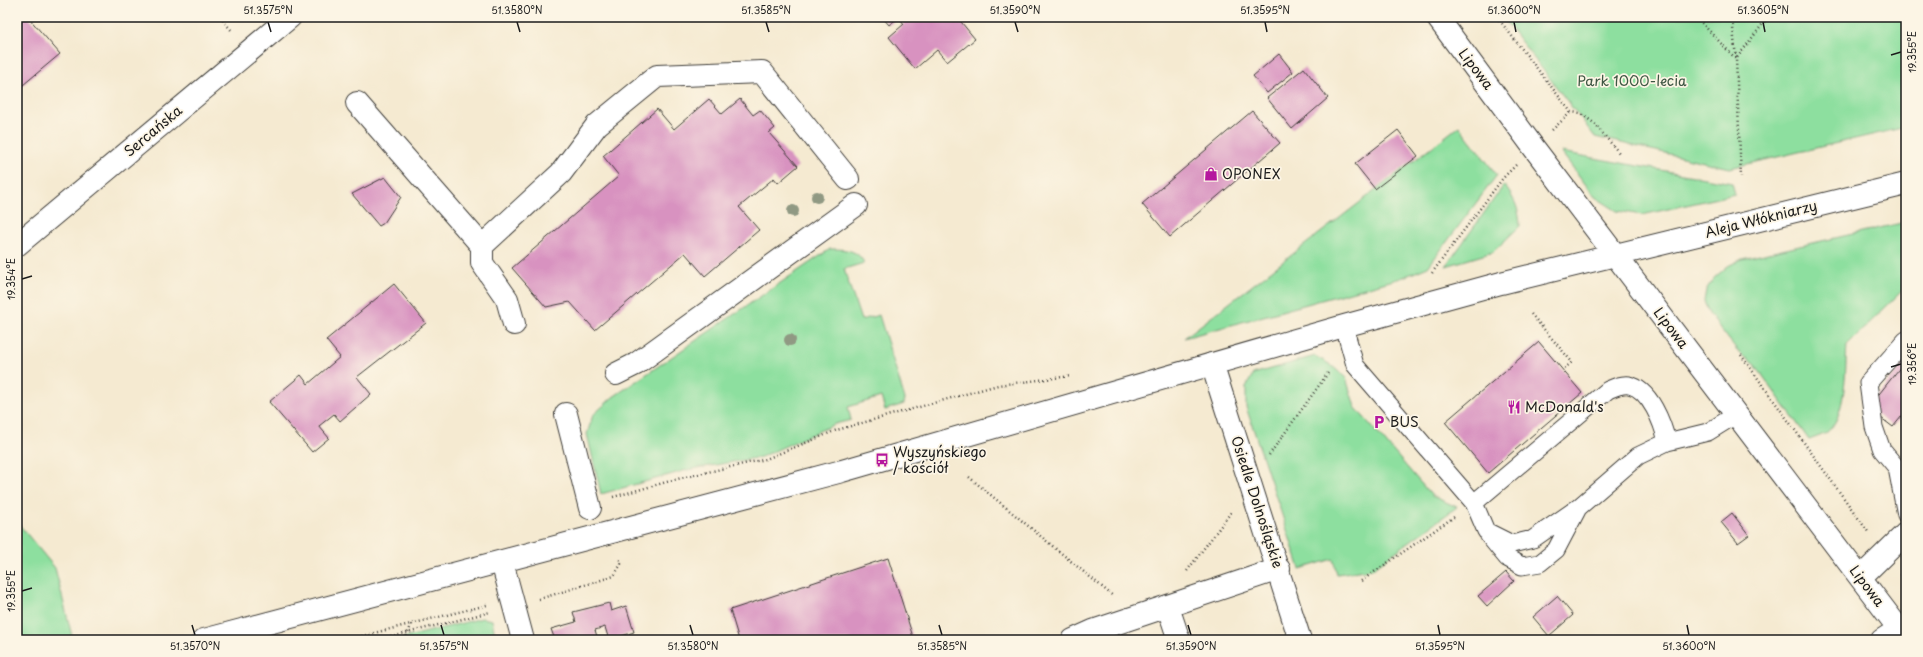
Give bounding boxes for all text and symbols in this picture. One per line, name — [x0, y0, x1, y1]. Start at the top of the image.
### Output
text: 51.3575°N — [243, 2, 293, 17]
text: 51.3580°N — [491, 2, 543, 17]
text: 51.3585°N — [741, 2, 791, 17]
text: 51.3590°N — [990, 2, 1041, 17]
text: 51.3595°N — [1240, 2, 1290, 17]
text: 51.3600°N — [1487, 2, 1541, 17]
text: 51.3605°N — [1737, 2, 1789, 17]
text: 19.355°E — [1904, 31, 1919, 73]
street label: Lipowa — [1454, 44, 1499, 94]
park label: Park 1000-lecia — [1577, 70, 1687, 91]
street label: Sercańska — [119, 100, 187, 161]
place label: OPONEX — [1222, 163, 1281, 184]
shop icon: OPONEX — [1203, 166, 1219, 182]
street label: Aleja Włókniarzy — [1703, 194, 1819, 243]
text: 19.354°E — [3, 258, 18, 300]
street label: Lipowa — [1649, 303, 1694, 353]
text: 19.356°E — [1904, 343, 1919, 385]
place label: McDonald's — [1525, 396, 1604, 417]
restaurant icon: McDonald's — [1506, 399, 1522, 415]
place label: BUS — [1390, 411, 1419, 432]
parking icon: BUS — [1371, 414, 1387, 430]
street label: Osiedle Dolnośląskie — [1226, 433, 1289, 571]
place label: Wyszyńskiego / kościół — [893, 441, 986, 478]
bus stop icon: Wyszyńskiego / kościół — [874, 452, 890, 468]
street label: Lipowa — [1845, 561, 1890, 611]
text: 19.355°E — [3, 570, 18, 612]
text: 51.3570°N — [170, 638, 220, 653]
text: 51.3575°N — [419, 638, 469, 653]
text: 51.3580°N — [667, 638, 719, 653]
text: 51.3585°N — [917, 638, 967, 653]
text: 51.3590°N — [1166, 638, 1217, 653]
text: 51.3595°N — [1415, 638, 1465, 653]
text: 51.3600°N — [1662, 638, 1716, 653]

